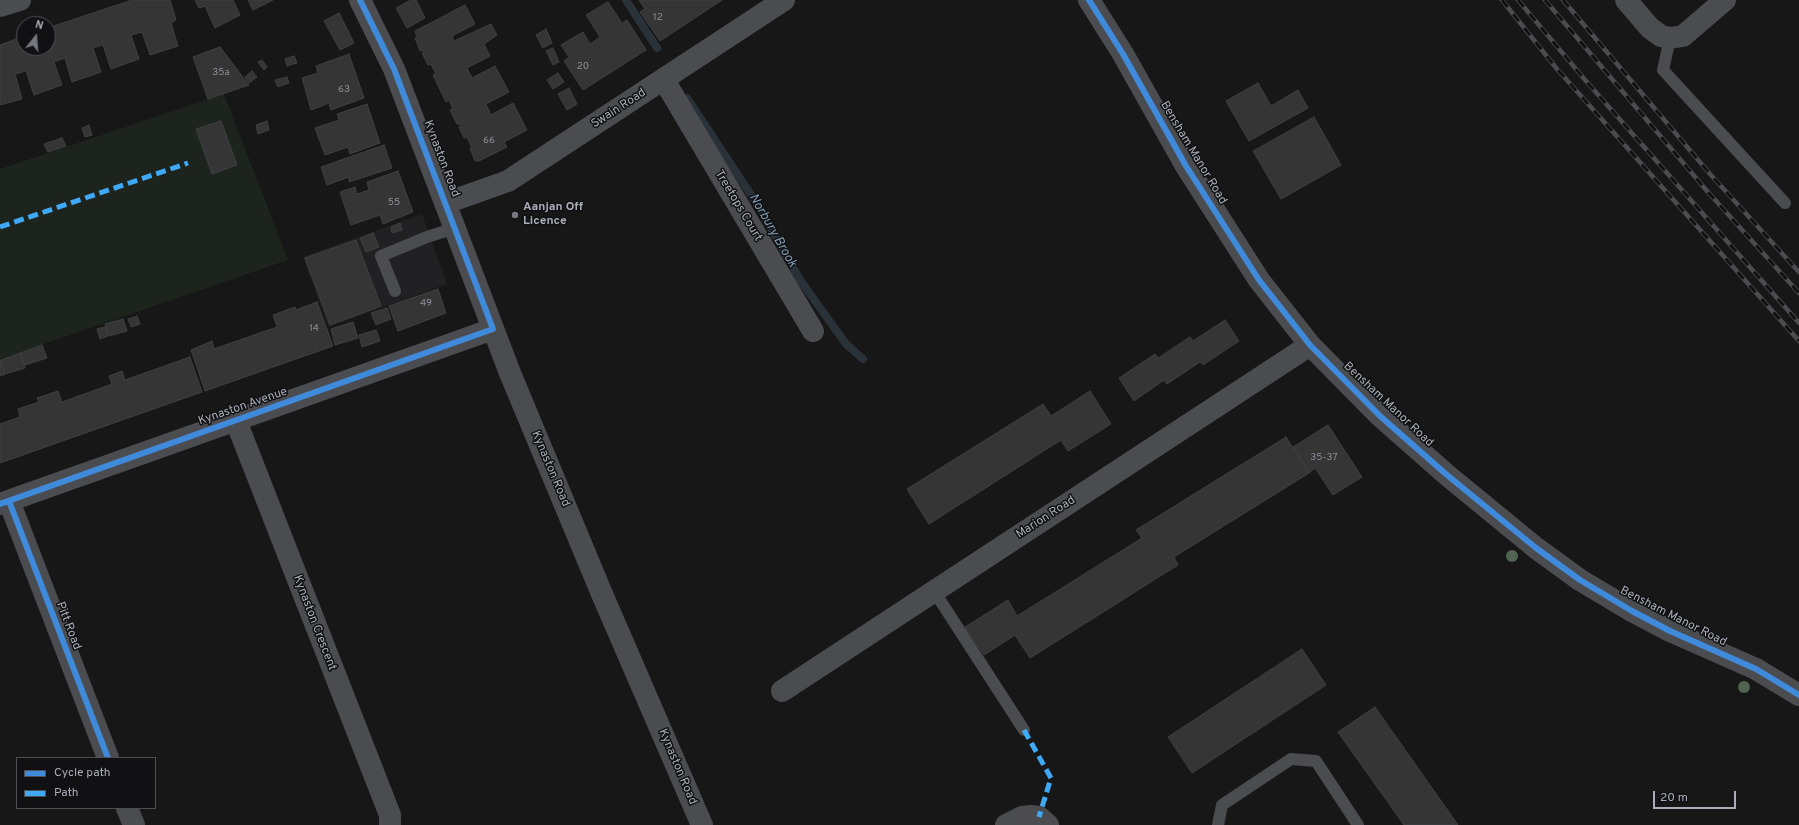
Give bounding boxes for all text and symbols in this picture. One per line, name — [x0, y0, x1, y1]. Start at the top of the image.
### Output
house number: 12 — [653, 12, 663, 24]
north arrow — [16, 16, 56, 56]
text: N — [33, 18, 45, 33]
house number: 20 — [577, 61, 589, 73]
house number: 35a — [212, 67, 230, 79]
house number: 63 — [338, 84, 350, 96]
street label: Swain Road — [589, 86, 649, 132]
street label: Bensham Manor Road — [1156, 99, 1230, 207]
street label: Kynaston Road — [420, 119, 462, 199]
house number: 66 — [483, 135, 495, 147]
street label: Treetops Court — [711, 168, 765, 244]
water label: Norbury Brook — [745, 191, 799, 271]
house number: 55 — [388, 197, 400, 209]
place label: Aanjan Off Licence — [523, 201, 583, 229]
marker: Aanjan Off Licence — [510, 210, 520, 220]
house number: 49 — [420, 298, 432, 310]
house number: 14 — [309, 323, 319, 335]
street label: Bensham Manor Road — [1340, 360, 1436, 450]
street label: Kynaston Avenue — [197, 385, 289, 429]
street label: Kynaston Road — [528, 429, 572, 509]
house number: 35-37 — [1310, 452, 1338, 464]
street label: Marion Road — [1014, 494, 1078, 542]
street label: Kynaston Crescent — [289, 573, 339, 673]
street label: Bensham Manor Road — [1617, 584, 1729, 650]
street label: Pitt Road — [52, 600, 84, 652]
street label: Kynaston Road — [655, 727, 699, 807]
legend — [16, 757, 156, 809]
text: Cycle path — [54, 765, 111, 781]
scale bar — [1655, 783, 1738, 809]
text: Path — [54, 785, 79, 801]
text: 20 m — [1660, 790, 1688, 806]

